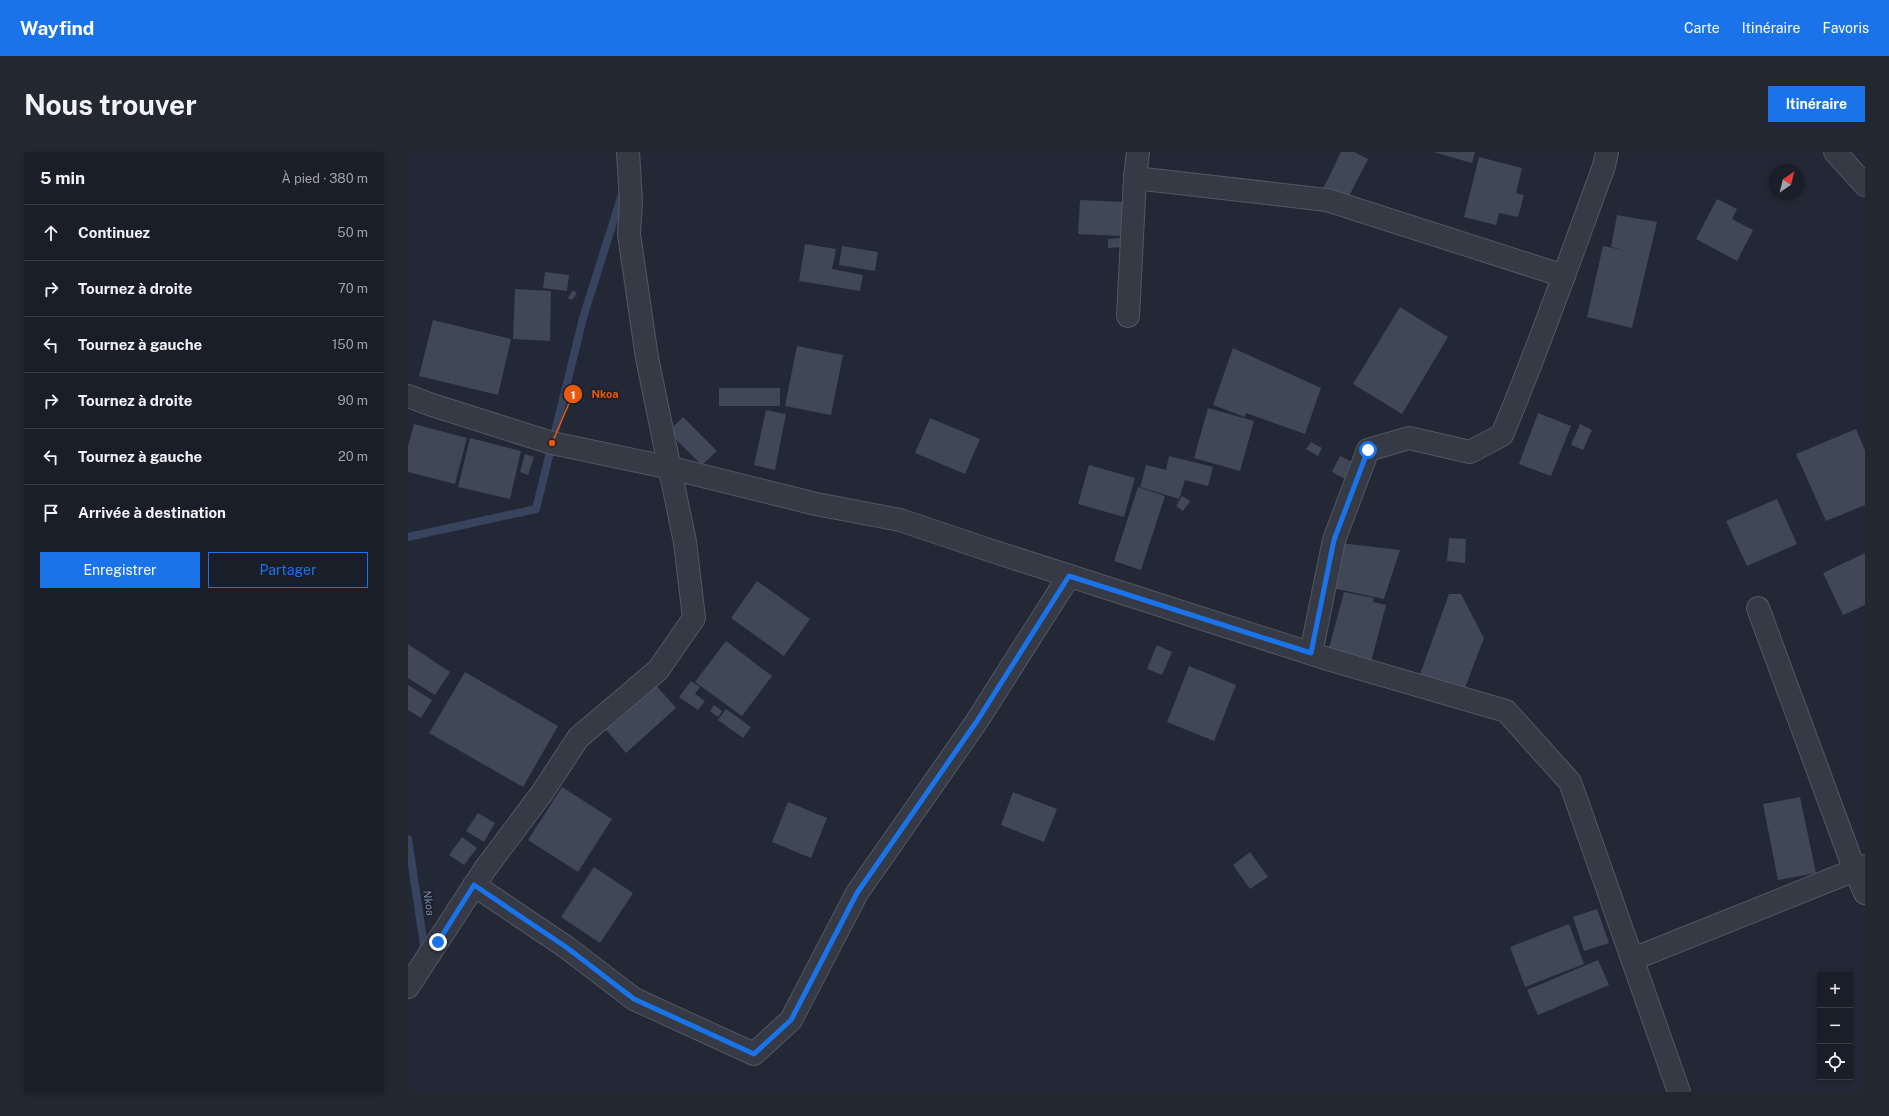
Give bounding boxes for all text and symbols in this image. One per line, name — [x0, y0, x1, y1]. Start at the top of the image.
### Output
text: Wayfind — [20, 17, 94, 39]
text: Carte — [1684, 20, 1720, 36]
text: Itinéraire — [1742, 20, 1800, 36]
text: Favoris — [1822, 20, 1869, 36]
button: Itinéraire — [1768, 86, 1865, 122]
text: Nous trouver — [24, 88, 197, 121]
north arrow — [1769, 164, 1805, 200]
text: 5 min — [40, 168, 85, 188]
text: À pied · 380 m — [282, 171, 368, 186]
icon: ahead — [40, 222, 62, 244]
text: Continuez — [78, 224, 150, 241]
text: 50 m — [337, 225, 368, 240]
icon: right — [40, 278, 62, 300]
text: Tournez à droite — [78, 280, 192, 297]
text: 70 m — [338, 281, 368, 296]
icon: left — [40, 334, 62, 356]
text: Tournez à gauche — [78, 336, 202, 353]
text: 150 m — [332, 337, 368, 352]
callout: Nkoa — [563, 383, 626, 406]
text: 1 — [570, 388, 576, 402]
text: Nkoa — [591, 388, 619, 400]
icon: right — [40, 390, 62, 412]
text: Tournez à droite — [78, 392, 192, 409]
text: 90 m — [338, 393, 368, 408]
route start — [1359, 441, 1377, 459]
icon: left — [40, 446, 62, 468]
text: Tournez à gauche — [78, 448, 202, 465]
text: 20 m — [338, 449, 368, 464]
icon: arrive — [40, 502, 62, 524]
text: Arrivée à destination — [78, 504, 226, 521]
button: Enregistrer — [40, 552, 200, 588]
button: Partager — [208, 552, 368, 588]
water label: Nkoa — [421, 889, 437, 917]
route end — [429, 933, 447, 951]
map controls — [1817, 972, 1853, 1080]
button: + — [1817, 972, 1853, 1008]
button: − — [1817, 1008, 1853, 1044]
button: locate — [1817, 1044, 1853, 1080]

